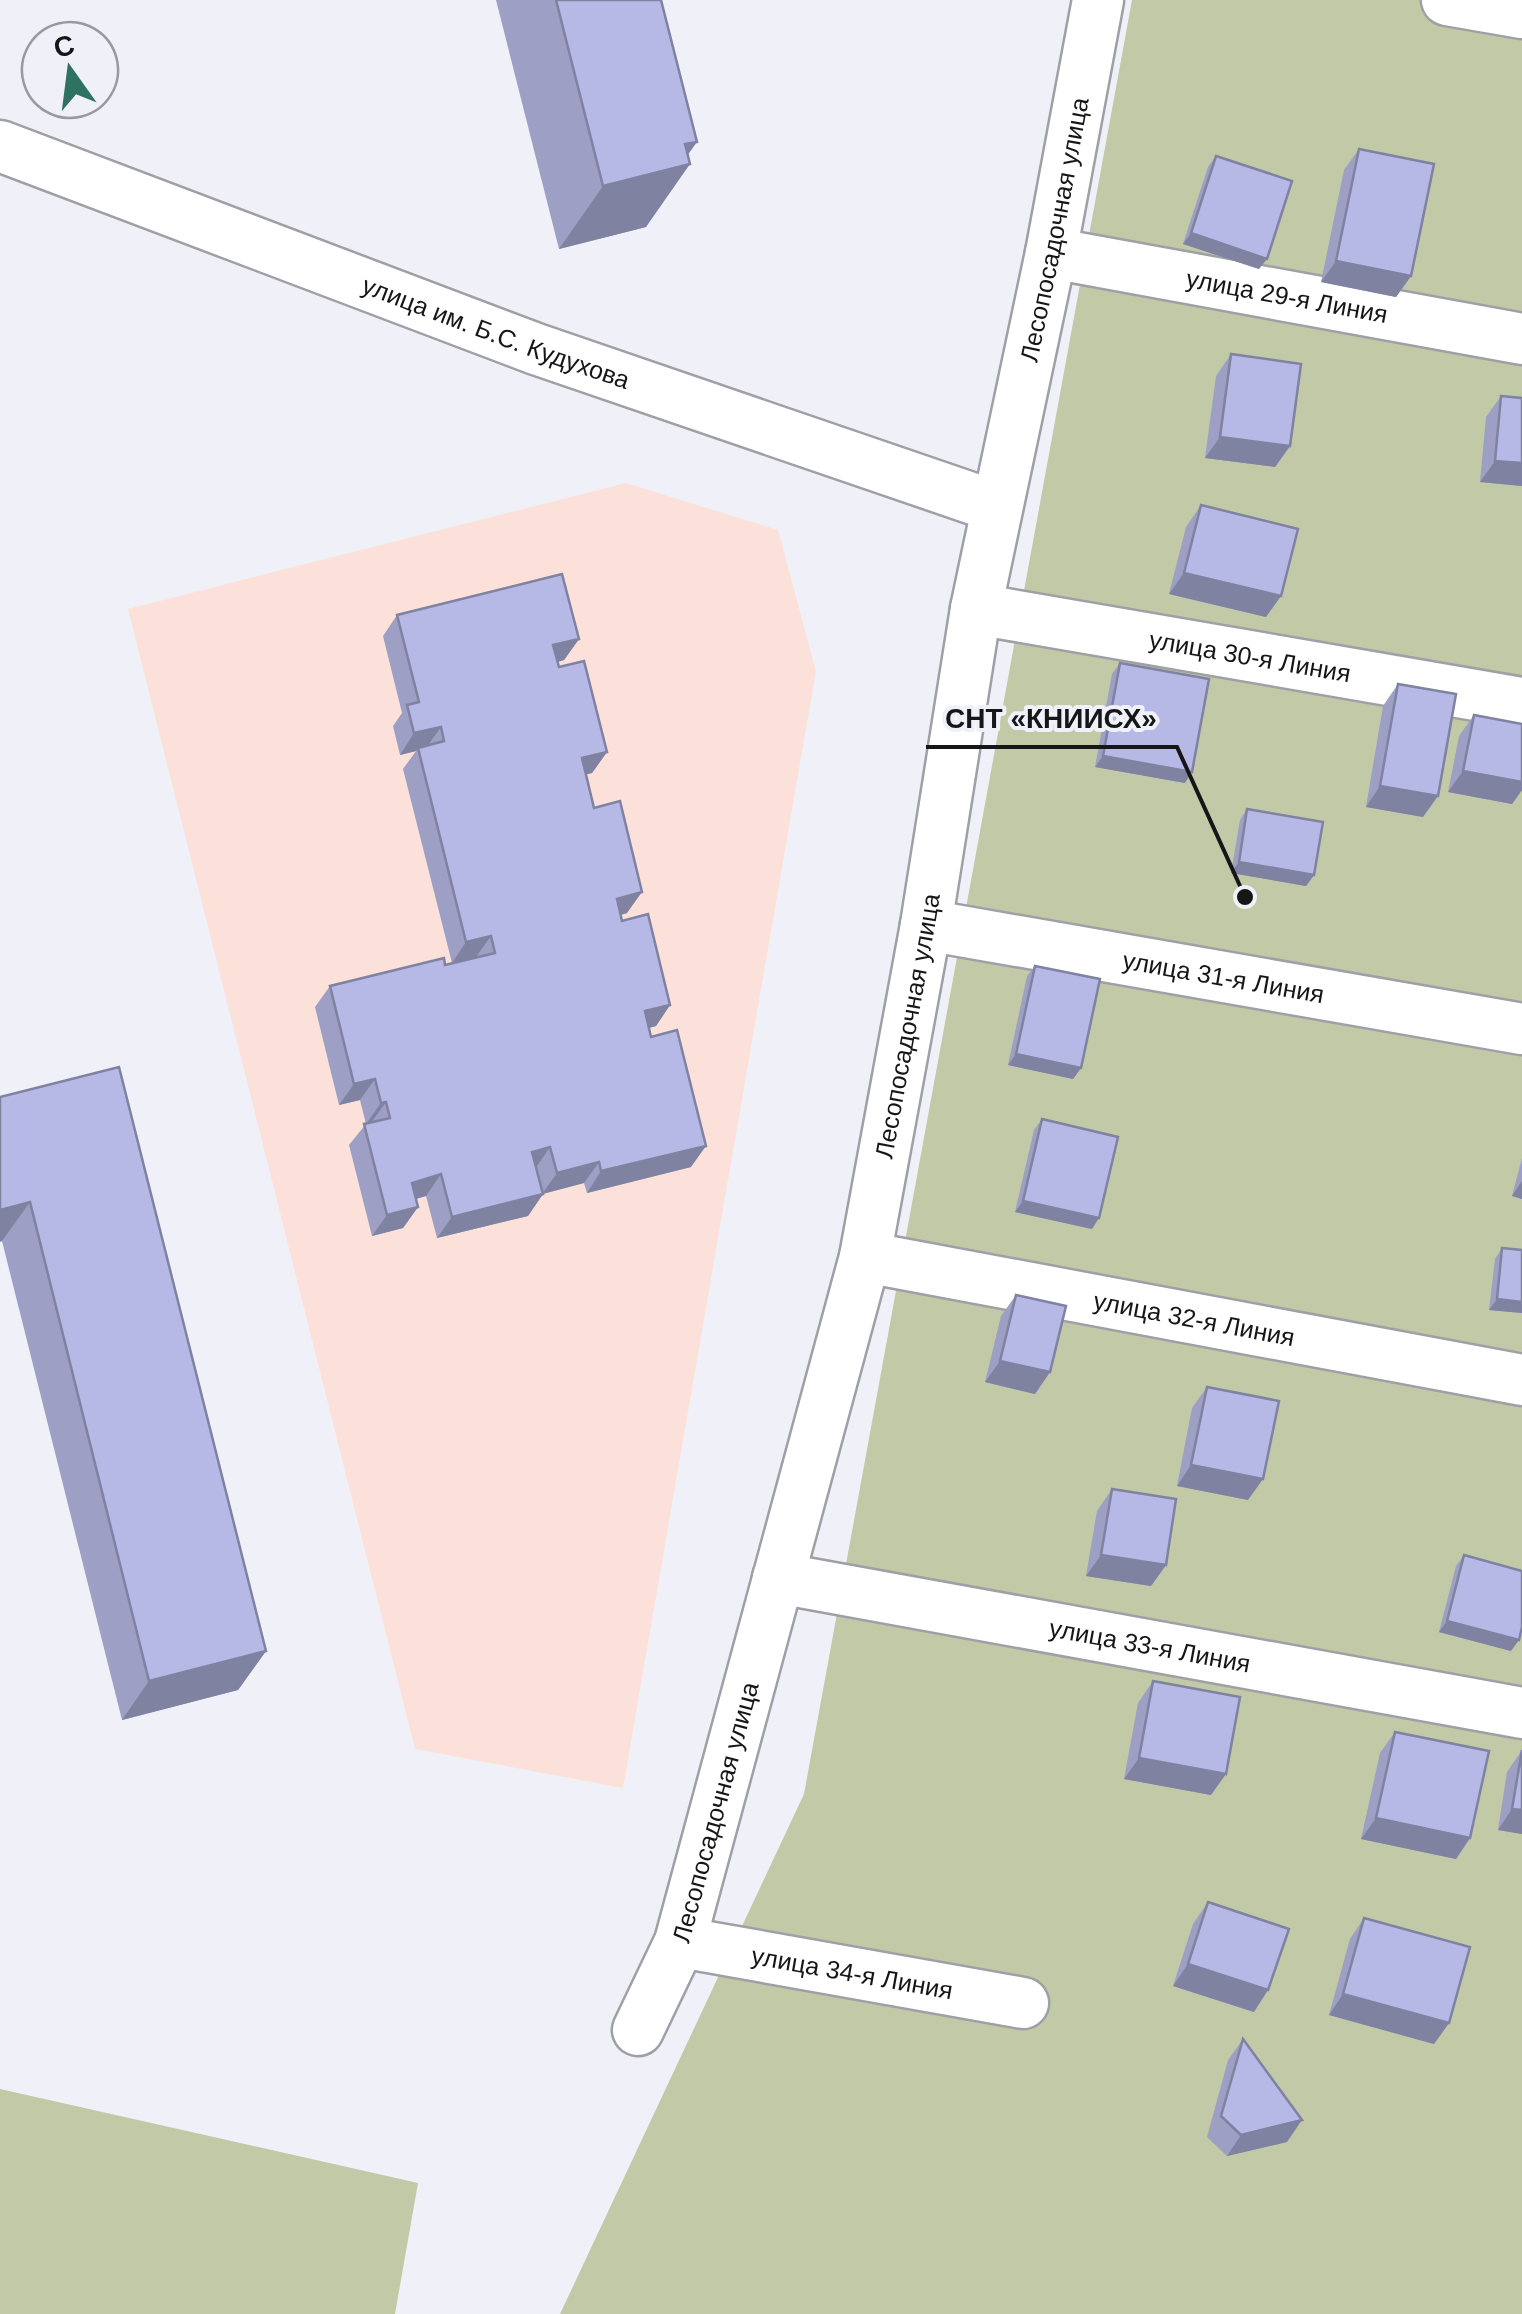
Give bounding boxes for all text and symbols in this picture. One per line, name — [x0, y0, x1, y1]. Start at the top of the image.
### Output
north arrow — [20, 20, 120, 120]
text: С — [51, 29, 78, 64]
street label: Лесопосадочная улица — [1014, 95, 1094, 364]
street label: улица 29-я Линия — [1184, 264, 1390, 328]
street label: улица им. Б.С. Кудухова — [359, 271, 633, 394]
street label: улица 30-я Линия — [1147, 625, 1353, 687]
callout: СНТ «КНИИСХ» — [926, 689, 1177, 747]
text: СНТ «КНИИСХ» — [945, 703, 1157, 734]
street label: Лесопосадочная улица — [869, 891, 945, 1161]
street label: улица 31-я Линия — [1121, 946, 1326, 1008]
street label: улица 32-я Линия — [1091, 1286, 1297, 1351]
street label: улица 33-я Линия — [1047, 1613, 1253, 1677]
street label: Лесопосадочная улица — [667, 1679, 764, 1946]
street label: улица 34-я Линия — [749, 1941, 955, 2004]

